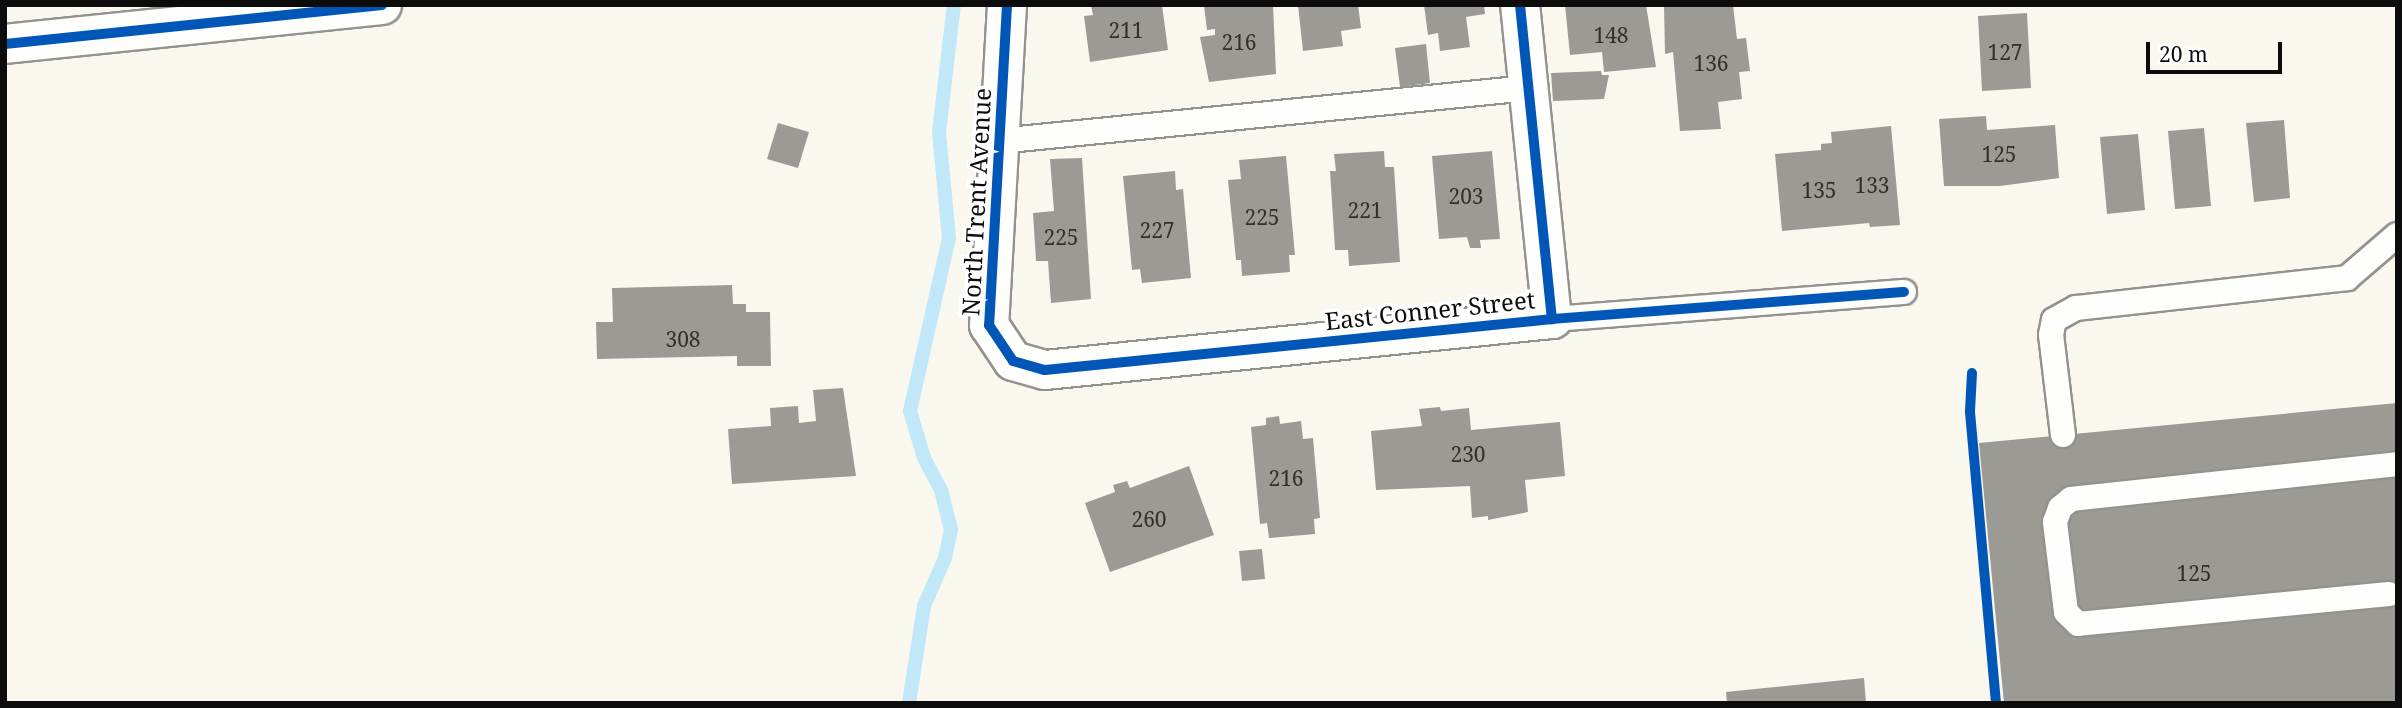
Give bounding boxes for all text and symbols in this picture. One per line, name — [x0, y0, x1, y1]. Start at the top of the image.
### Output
house number: 211 — [1108, 17, 1144, 43]
house number: 148 — [1593, 22, 1629, 48]
scale bar — [2150, 28, 2286, 72]
house number: 216 — [1221, 29, 1257, 55]
house number: 127 — [1987, 39, 2023, 65]
text: 20 m — [2159, 40, 2208, 68]
house number: 136 — [1693, 50, 1729, 76]
street label: North Trent Avenue — [956, 87, 996, 317]
house number: 125 — [1981, 141, 2017, 167]
house number: 133 — [1854, 172, 1890, 198]
house number: 135 — [1801, 177, 1837, 203]
house number: 203 — [1448, 183, 1484, 209]
house number: 221 — [1347, 197, 1383, 223]
house number: 225 — [1244, 204, 1280, 230]
house number: 227 — [1139, 217, 1175, 243]
house number: 225 — [1043, 224, 1079, 250]
street label: East Conner Street — [1324, 285, 1536, 335]
house number: 308 — [665, 326, 701, 352]
house number: 230 — [1450, 441, 1486, 467]
house number: 216 — [1268, 465, 1304, 491]
house number: 260 — [1131, 506, 1167, 532]
house number: 125 — [2176, 560, 2212, 586]

